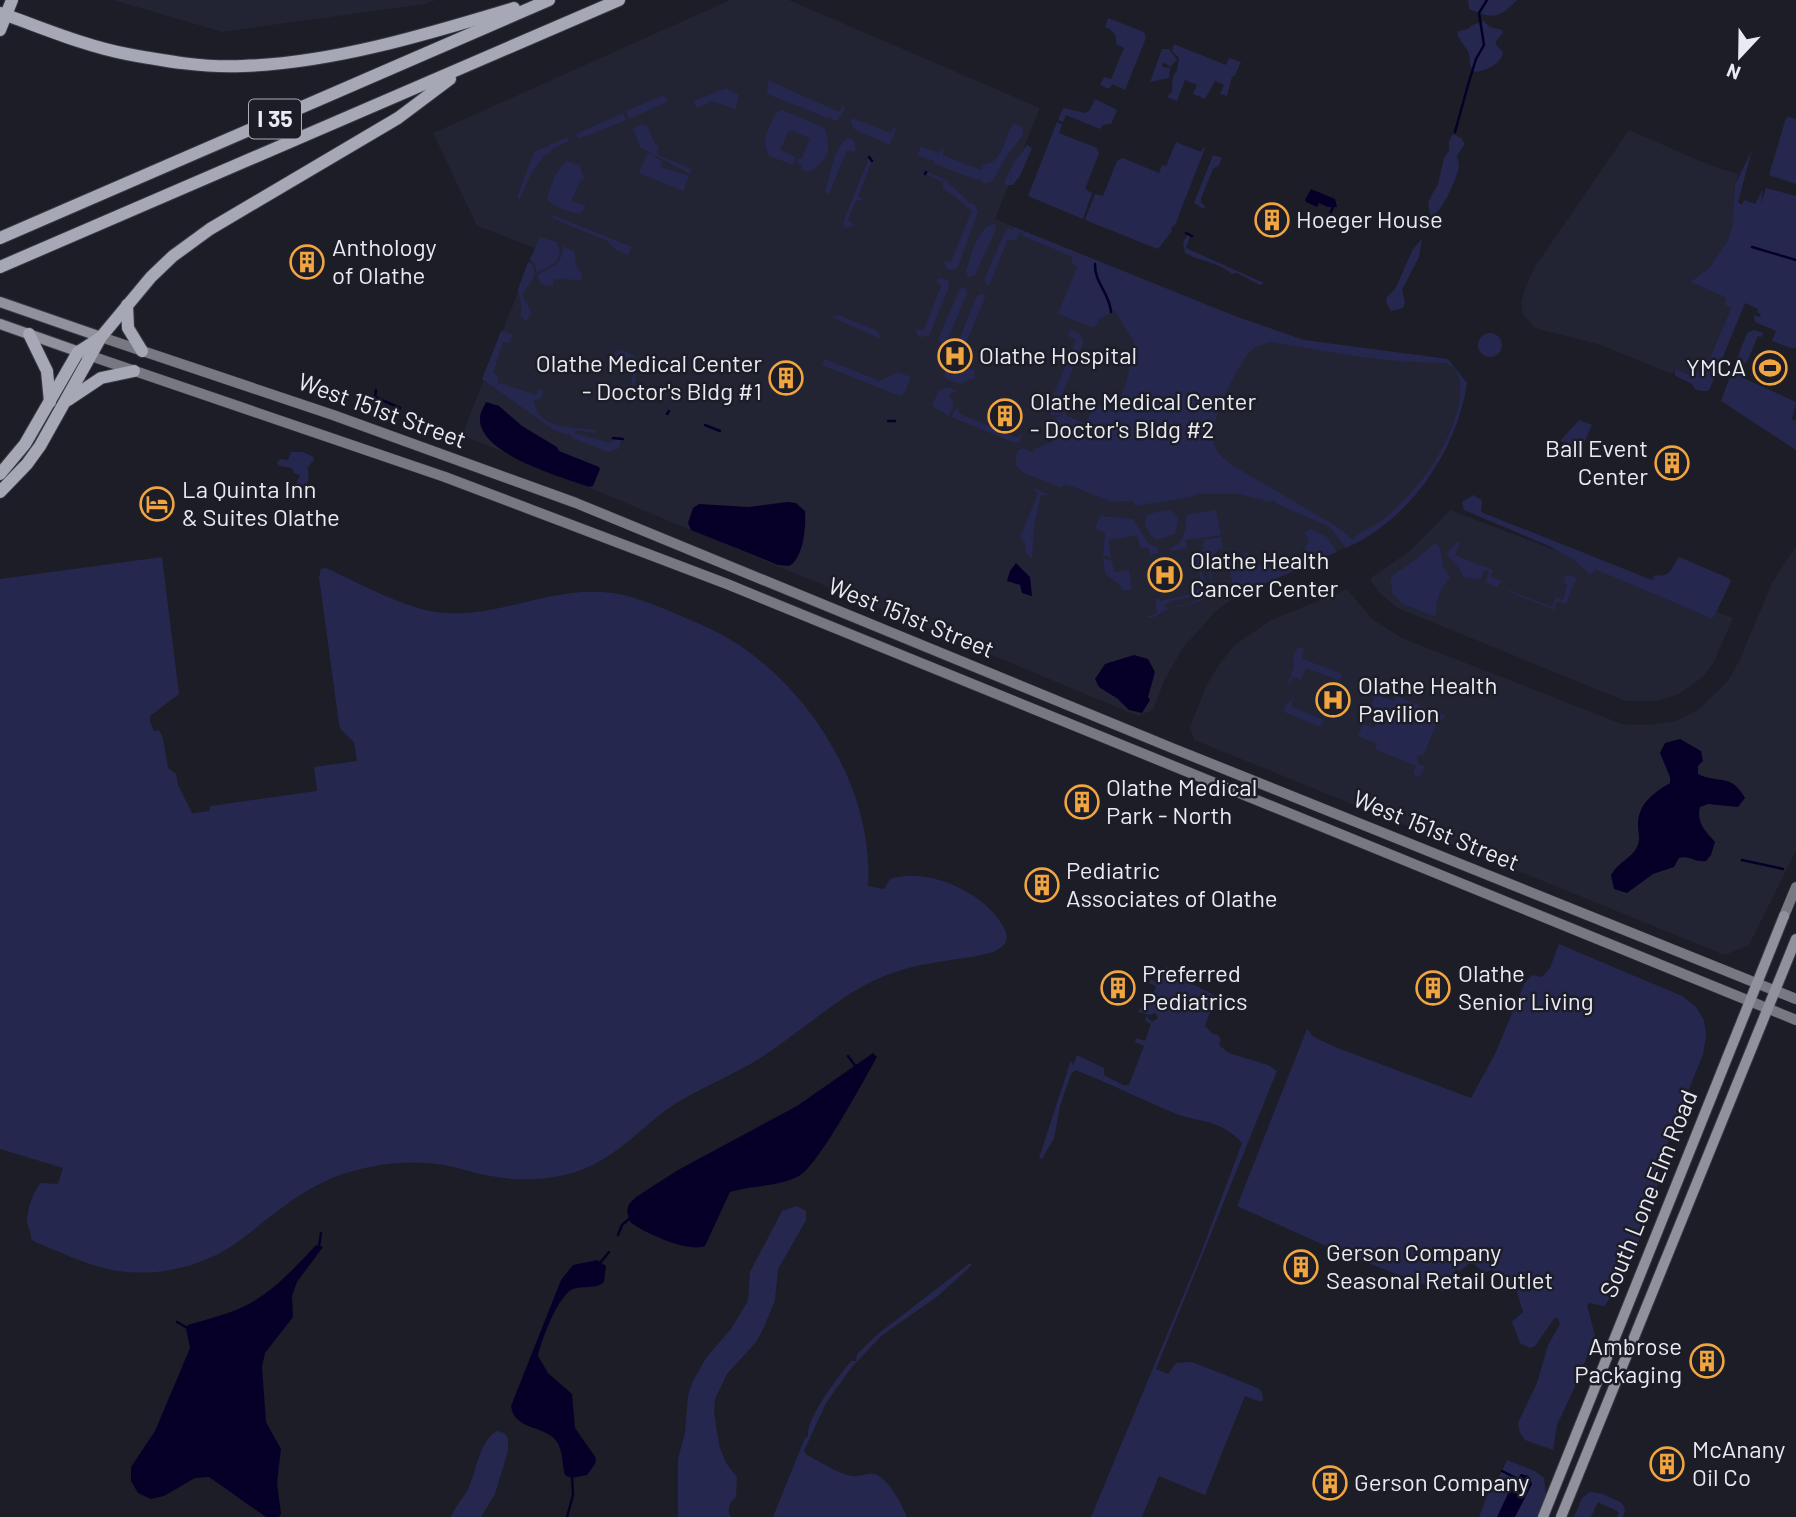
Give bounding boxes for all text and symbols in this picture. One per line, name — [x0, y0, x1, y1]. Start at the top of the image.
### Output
north arrow — [1705, 21, 1775, 91]
text: N — [1723, 59, 1744, 85]
road number: I 35 — [249, 100, 301, 138]
building icon: Hoeger House — [1253, 201, 1291, 239]
place label: Hoeger House — [1296, 204, 1443, 233]
place label: Anthology of Olathe — [332, 232, 437, 289]
building icon: Anthology of Olathe — [288, 243, 326, 281]
hospital icon: Olathe Hospital — [936, 337, 974, 375]
place label: Olathe Hospital — [979, 340, 1137, 369]
place label: Olathe Medical Center - Doctor's Bldg #1 — [536, 348, 762, 405]
sports icon: YMCA — [1751, 349, 1789, 387]
place label: YMCA — [1686, 352, 1746, 381]
building icon: Olathe Medical Center - Doctor's Bldg #1 — [767, 359, 805, 397]
street label: West 151st Street — [295, 366, 470, 453]
place label: Olathe Medical Center - Doctor's Bldg #2 — [1030, 386, 1256, 443]
building icon: Olathe Medical Center - Doctor's Bldg #2 — [986, 397, 1024, 435]
place label: Ball Event Center — [1545, 433, 1648, 490]
building icon: Ball Event Center — [1653, 444, 1691, 482]
place label: La Quinta Inn & Suites Olathe — [182, 474, 340, 531]
hotel icon: La Quinta Inn & Suites Olathe — [138, 485, 176, 523]
place label: Olathe Health Cancer Center — [1190, 545, 1339, 602]
hospital icon: Olathe Health Cancer Center — [1146, 556, 1184, 594]
street label: West 151st Street — [824, 570, 999, 663]
place label: Olathe Health Pavilion — [1358, 670, 1498, 727]
hospital icon: Olathe Health Pavilion — [1314, 681, 1352, 719]
place label: Olathe Medical Park - North — [1106, 772, 1257, 829]
building icon: Olathe Medical Park - North — [1063, 783, 1101, 821]
street label: West 151st Street — [1349, 783, 1524, 876]
place label: Pediatric Associates of Olathe — [1066, 855, 1278, 912]
building icon: Pediatric Associates of Olathe — [1023, 866, 1061, 904]
place label: Preferred Pediatrics — [1142, 958, 1248, 1015]
place label: Olathe Senior Living — [1458, 958, 1594, 1015]
building icon: Preferred Pediatrics — [1099, 969, 1137, 1007]
building icon: Olathe Senior Living — [1414, 969, 1452, 1007]
street label: South Lone Elm Road — [1593, 1085, 1702, 1301]
place label: Gerson Company Seasonal Retail Outlet — [1326, 1237, 1553, 1294]
building icon: Gerson Company Seasonal Retail Outlet — [1282, 1248, 1320, 1286]
place label: Ambrose Packaging — [1574, 1331, 1682, 1388]
building icon: Ambrose Packaging — [1688, 1342, 1726, 1380]
place label: McAnany Oil Co — [1692, 1434, 1785, 1491]
building icon: McAnany Oil Co — [1648, 1445, 1686, 1483]
building icon: Gerson Company — [1311, 1464, 1349, 1502]
place label: Gerson Company — [1354, 1467, 1529, 1496]

